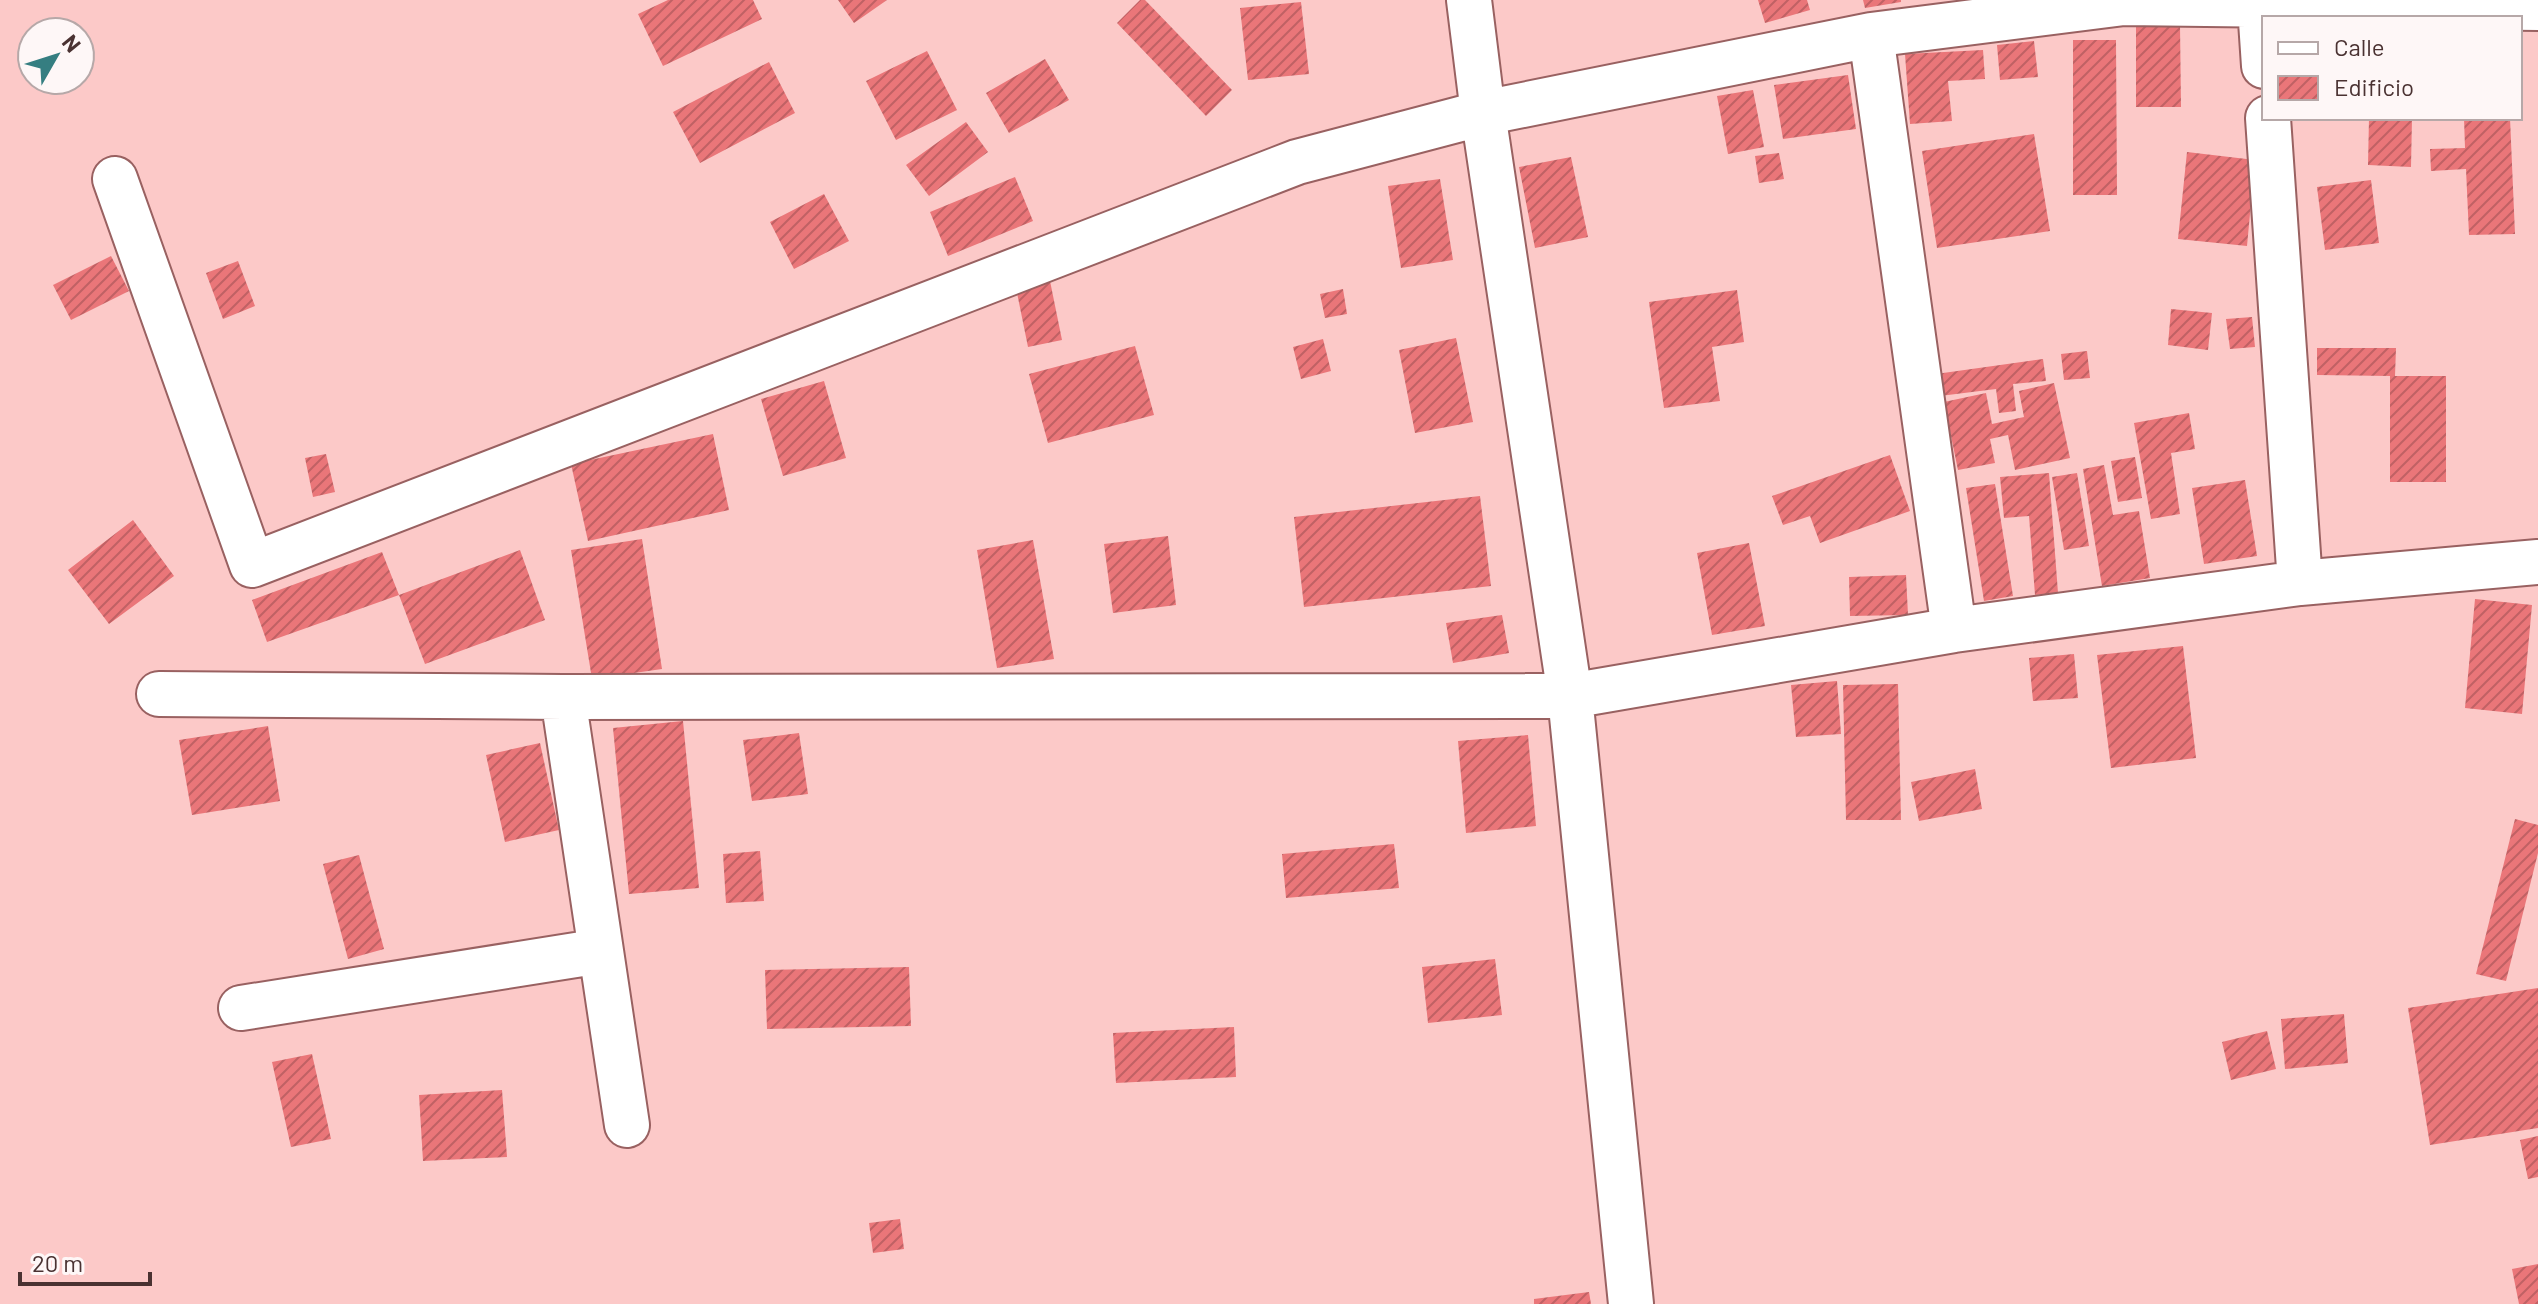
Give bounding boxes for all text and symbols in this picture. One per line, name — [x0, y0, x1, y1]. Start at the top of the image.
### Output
north arrow — [16, 16, 96, 96]
legend — [2262, 16, 2522, 120]
text: N — [58, 29, 87, 57]
text: Calle — [2334, 32, 2385, 61]
text: Edificio — [2334, 72, 2414, 101]
scale bar — [20, 1236, 150, 1286]
text: 20 m — [32, 1248, 83, 1277]

